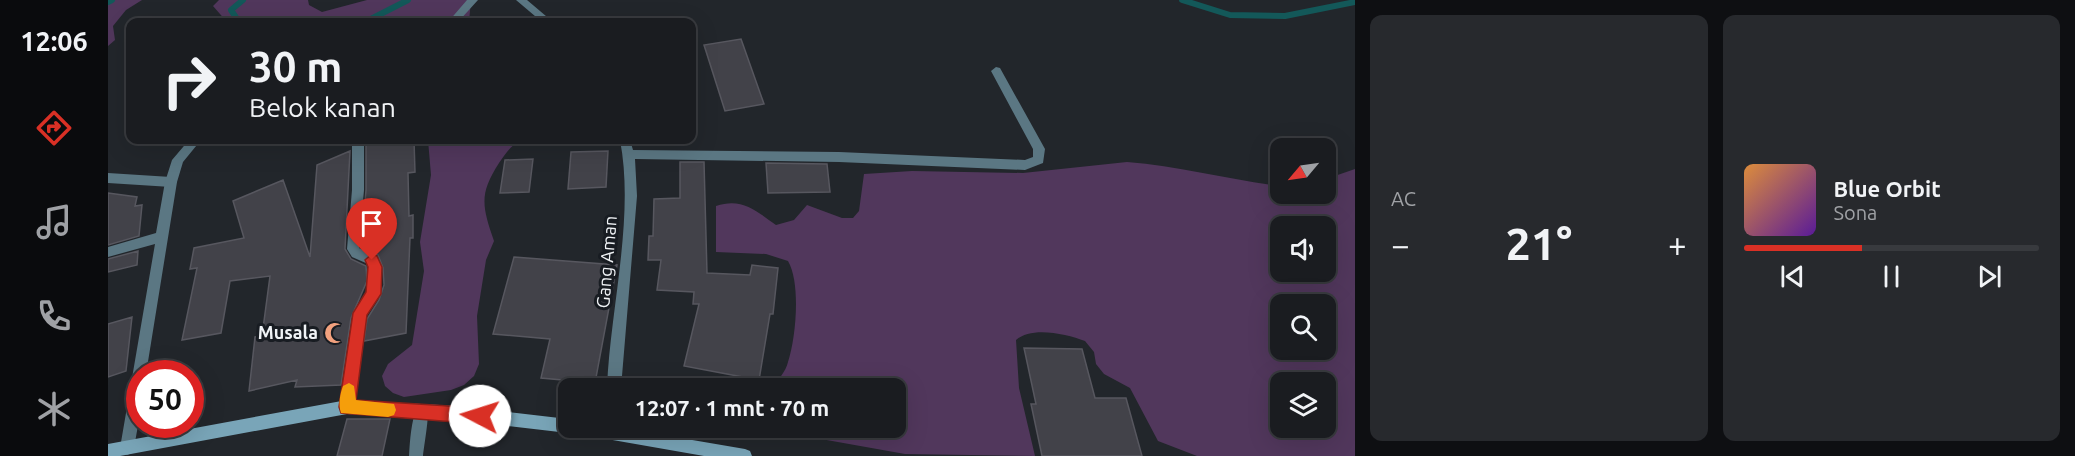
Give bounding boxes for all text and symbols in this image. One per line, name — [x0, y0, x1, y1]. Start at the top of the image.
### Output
text: 12:06 — [20, 26, 88, 56]
icon: right — [150, 42, 228, 120]
text: 30 m — [249, 43, 343, 90]
text: Belok kanan — [249, 92, 396, 122]
icon: directions — [33, 107, 75, 149]
north arrow — [1270, 138, 1336, 204]
map controls — [1270, 138, 1336, 438]
text: Blue Orbit — [1834, 176, 1941, 201]
text: AC — [1391, 187, 1416, 210]
pin — [346, 198, 397, 260]
icon: music — [33, 201, 75, 243]
text: Sona — [1834, 201, 1877, 224]
icon: arrive — [355, 207, 388, 240]
street label: Gang Aman — [592, 215, 620, 309]
button: sound — [1270, 216, 1336, 282]
text: 21° — [1505, 218, 1572, 269]
text: − — [1391, 226, 1410, 263]
text: + — [1668, 226, 1687, 263]
icon: previous — [1776, 260, 1809, 293]
icon: pause — [1875, 260, 1908, 293]
icon: next — [1973, 260, 2006, 293]
button: search — [1270, 294, 1336, 360]
icon: phone — [33, 295, 75, 337]
mosque icon: Musala — [323, 321, 347, 345]
place label: Musala — [258, 322, 318, 342]
speed limit sign: 50 — [126, 360, 204, 438]
button: layers — [1270, 372, 1336, 438]
position arrow — [448, 384, 512, 448]
icon: climate — [33, 388, 75, 430]
text: 12:07 · 1 mnt · 70 m — [635, 395, 829, 420]

